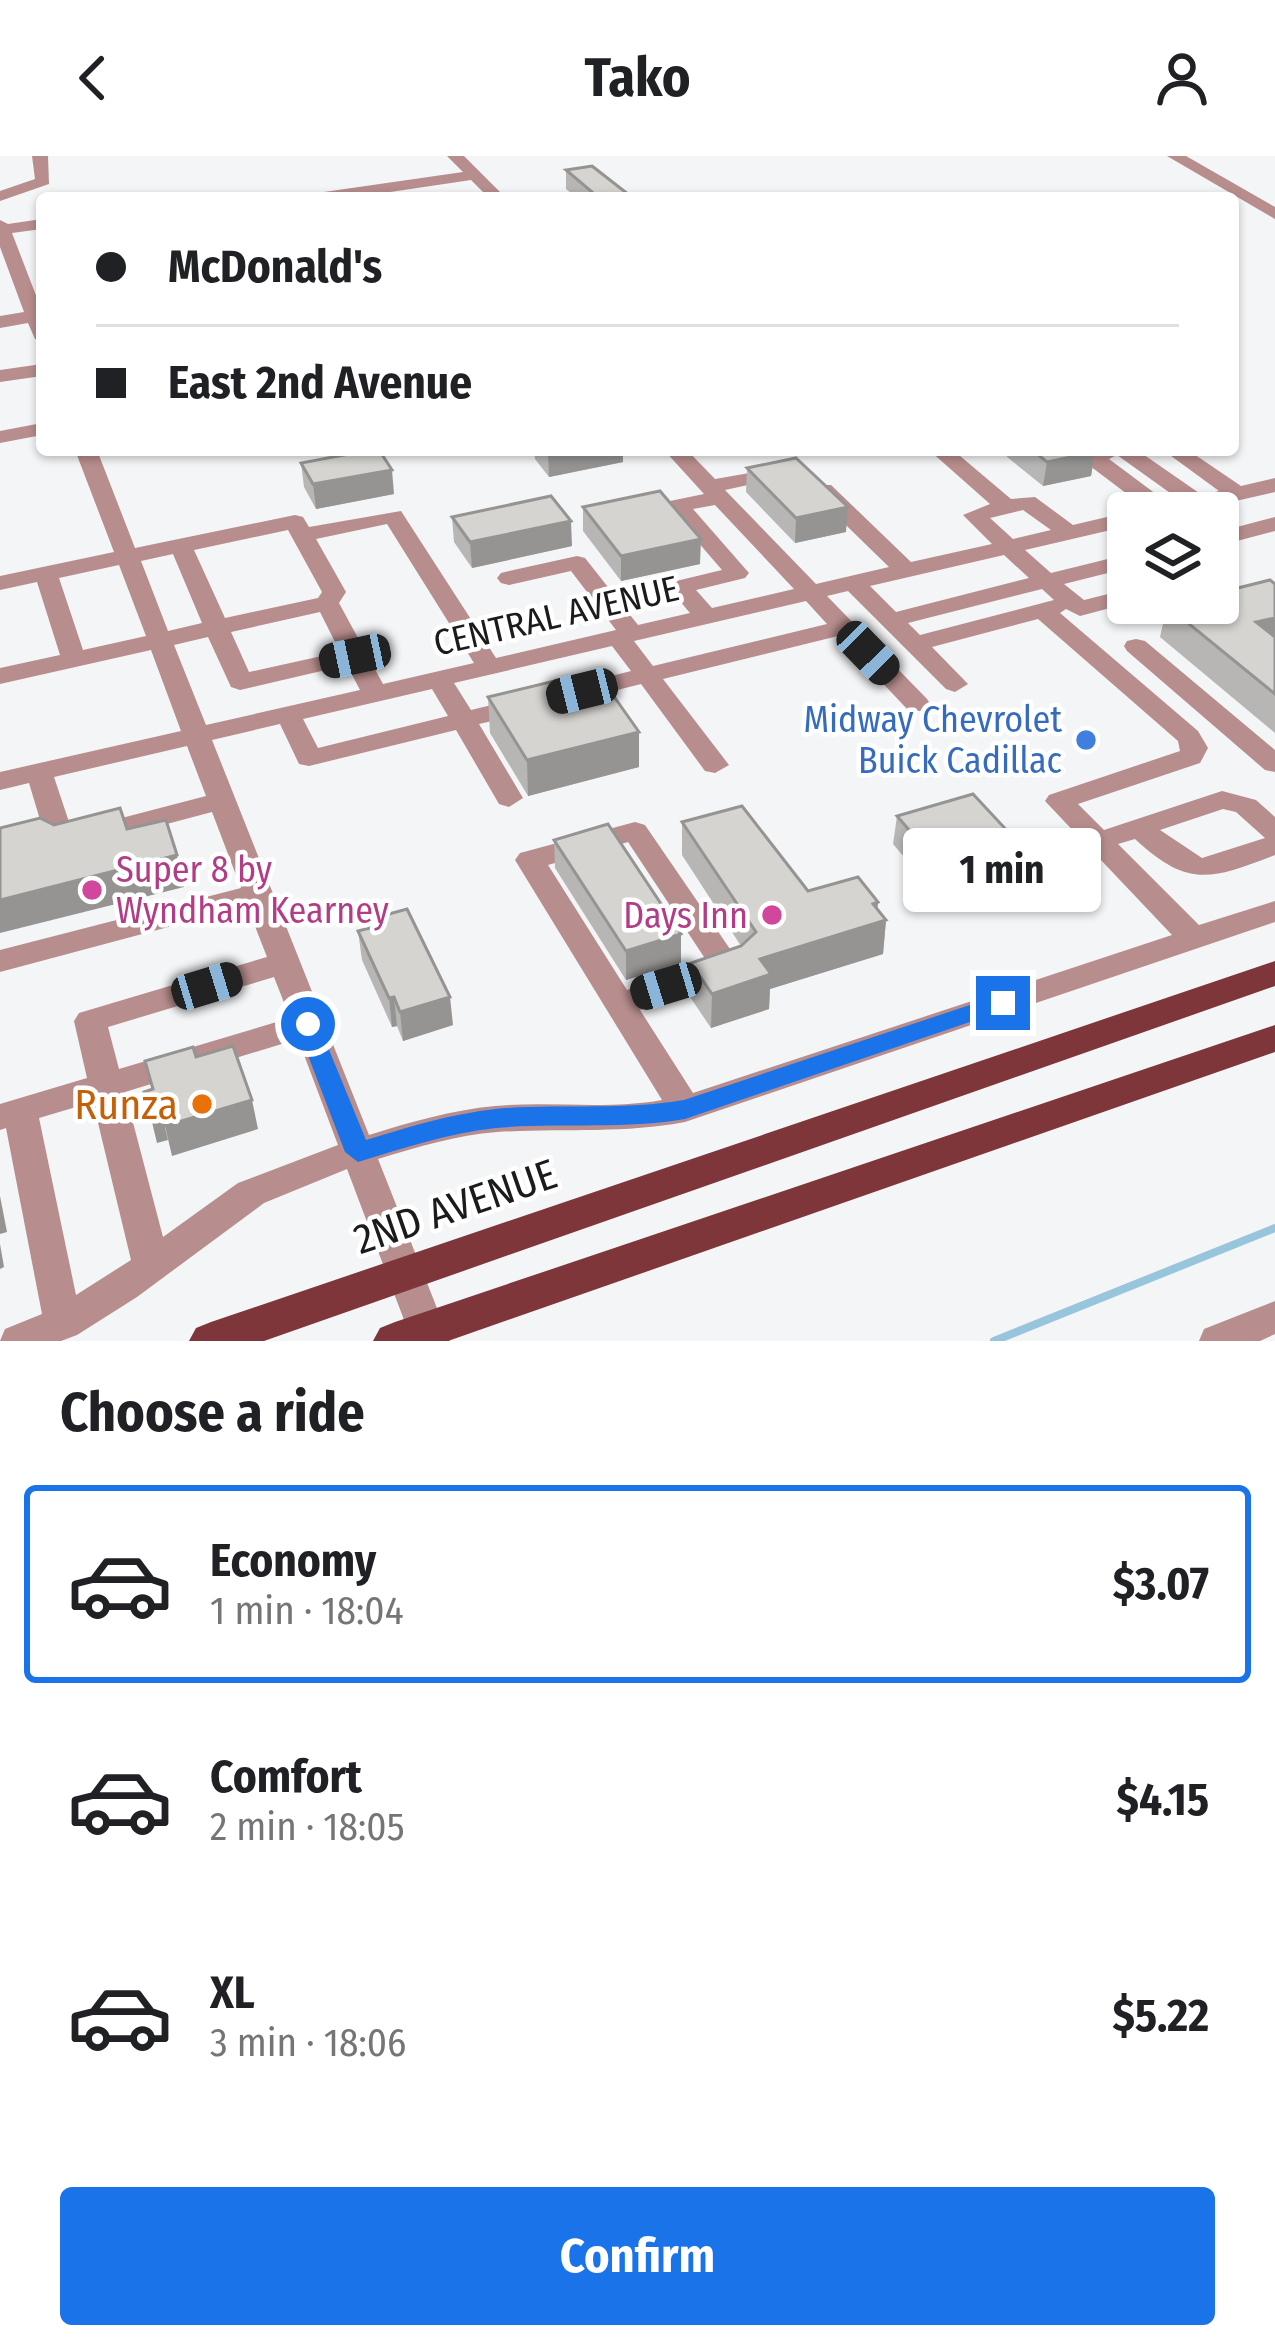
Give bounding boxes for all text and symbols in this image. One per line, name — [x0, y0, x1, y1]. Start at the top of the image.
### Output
icon: back — [60, 45, 126, 111]
icon: person — [1149, 45, 1215, 111]
text: Tako — [584, 46, 691, 110]
text: McDonald's — [168, 240, 382, 294]
text: East 2nd Avenue — [168, 356, 472, 410]
map controls — [1107, 492, 1239, 624]
button: layers — [1107, 492, 1239, 624]
street label: CENTRAL AVENUE — [429, 566, 683, 666]
car — [830, 615, 906, 691]
car — [316, 631, 394, 681]
car — [543, 665, 621, 717]
place label: Midway Chevrolet Buick Cadillac — [803, 698, 1062, 783]
marker: Midway Chevrolet Buick Cadillac — [1073, 727, 1099, 753]
callout: 1 min — [904, 829, 1102, 913]
text: 1 min — [960, 847, 1044, 893]
place label: Super 8 by Wyndham Kearney — [116, 848, 389, 933]
marker: Super 8 by Wyndham Kearney — [79, 877, 105, 903]
place label: Days Inn — [623, 894, 748, 938]
marker: Days Inn — [759, 902, 785, 928]
car — [167, 958, 247, 1014]
car — [626, 958, 706, 1014]
route end — [976, 976, 1030, 1030]
route start — [281, 997, 335, 1051]
place label: Runza — [74, 1080, 178, 1130]
marker: Runza — [189, 1091, 215, 1117]
street label: 2ND AVENUE — [348, 1149, 563, 1265]
text: Choose a ride — [60, 1381, 365, 1445]
icon: car — [66, 1530, 174, 1638]
text: Economy — [210, 1534, 376, 1588]
text: $3.07 — [1113, 1557, 1209, 1611]
text: 1 min · 18:04 — [210, 1588, 404, 1634]
icon: car — [66, 1746, 174, 1854]
text: Comfort — [210, 1750, 362, 1804]
text: $4.15 — [1117, 1773, 1209, 1827]
text: 2 min · 18:05 — [210, 1804, 405, 1850]
icon: car — [66, 1962, 174, 2070]
text: XL — [210, 1966, 255, 2020]
text: $5.22 — [1113, 1989, 1209, 2043]
text: 3 min · 18:06 — [210, 2020, 406, 2066]
button: Confirm — [60, 2187, 1215, 2325]

